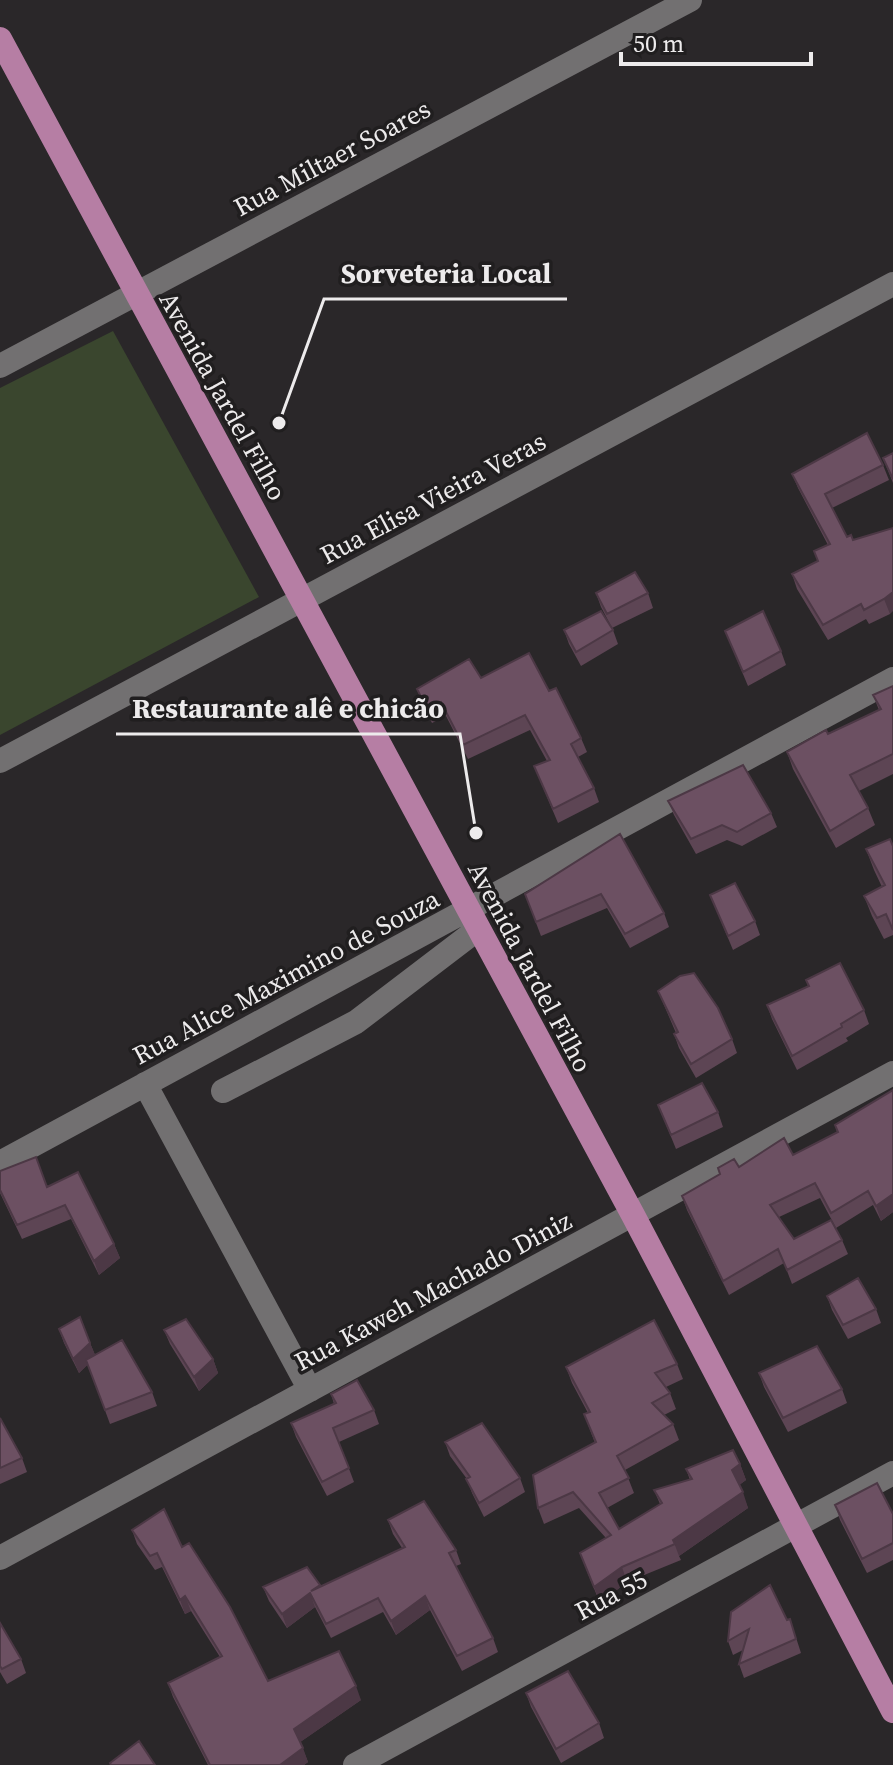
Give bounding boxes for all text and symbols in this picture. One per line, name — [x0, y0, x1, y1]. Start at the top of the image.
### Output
scale bar — [621, 16, 811, 66]
text: 50 m — [633, 27, 684, 60]
street label: Rua Miltaer Soares — [227, 91, 437, 225]
callout: Sorveteria Local — [324, 247, 567, 299]
text: Sorveteria Local — [341, 254, 551, 292]
street label: Avenida Jardel Filho — [151, 285, 295, 507]
street label: Rua Elisa Vieira Veras — [314, 423, 552, 573]
callout: Restaurante alê e chicão — [116, 682, 460, 734]
text: Restaurante alê e chicão — [132, 689, 444, 727]
street label: Avenida Jardel Filho — [459, 855, 601, 1079]
street label: Rua Alice Maximino de Souza — [126, 880, 446, 1073]
street label: Rua Kaweh Machado Diniz — [288, 1203, 578, 1379]
street label: Rua 55 — [569, 1561, 653, 1629]

